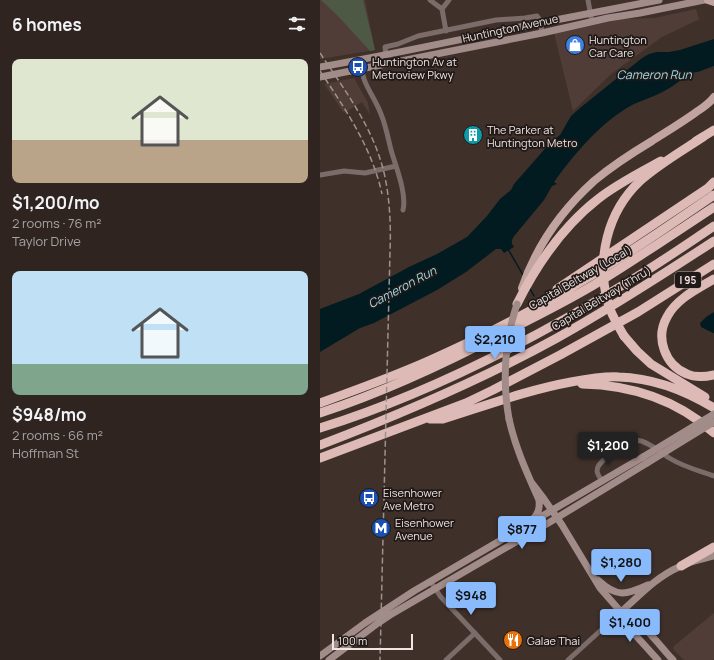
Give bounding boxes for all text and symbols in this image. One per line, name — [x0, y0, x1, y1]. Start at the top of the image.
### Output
street label: Huntington Avenue — [461, 10, 560, 45]
text: 6 homes — [12, 13, 82, 36]
icon: filters — [286, 13, 308, 35]
place label: Huntington Car Care — [589, 32, 647, 60]
shop icon: Huntington Car Care — [564, 34, 586, 56]
place label: Huntington Av at Metroview Pkwy — [372, 54, 457, 82]
bus stop icon: Huntington Av at Metroview Pkwy — [347, 56, 369, 78]
water label: Cameron Run — [616, 66, 692, 83]
icon: home — [124, 85, 196, 157]
place label: The Parker at Huntington Metro — [487, 122, 578, 150]
building icon: The Parker at Huntington Metro — [462, 124, 484, 146]
text: $1,200/mo — [12, 191, 100, 214]
text: 2 rooms · 76 m² — [12, 214, 101, 232]
text: Taylor Drive — [12, 232, 81, 250]
street label: Capital Beltway (Local) — [526, 241, 634, 313]
water label: Cameron Run — [365, 261, 440, 312]
street label: Capital Beltway (Thru) — [549, 262, 653, 334]
road number: I 95 — [675, 272, 701, 288]
icon: home — [124, 297, 196, 369]
pin: $2,210 — [462, 326, 528, 360]
text: $2,210 — [474, 330, 516, 348]
text: $948/mo — [12, 403, 87, 426]
text: 2 rooms · 66 m² — [12, 426, 103, 444]
pin: $1,200 — [575, 432, 641, 466]
text: $1,200 — [587, 436, 629, 454]
text: Hoffman St — [12, 444, 79, 462]
place label: Eisenhower Ave Metro — [383, 485, 442, 513]
bus stop icon: Eisenhower Ave Metro — [358, 487, 380, 509]
place label: Eisenhower Avenue — [395, 515, 454, 543]
pin: $877 — [498, 516, 546, 550]
metro station icon: Eisenhower Avenue — [370, 517, 392, 539]
text: $877 — [507, 520, 537, 538]
pin: $1,280 — [588, 549, 654, 583]
text: $1,280 — [600, 553, 642, 571]
pin: $948 — [447, 582, 495, 616]
text: $948 — [455, 586, 487, 604]
pin: $1,400 — [597, 609, 663, 643]
text: $1,400 — [609, 613, 651, 631]
restaurant icon: Galae Thai — [502, 629, 524, 651]
scale bar — [332, 632, 413, 651]
text: 100 m — [338, 633, 367, 648]
place label: Galae Thai — [527, 633, 580, 648]

